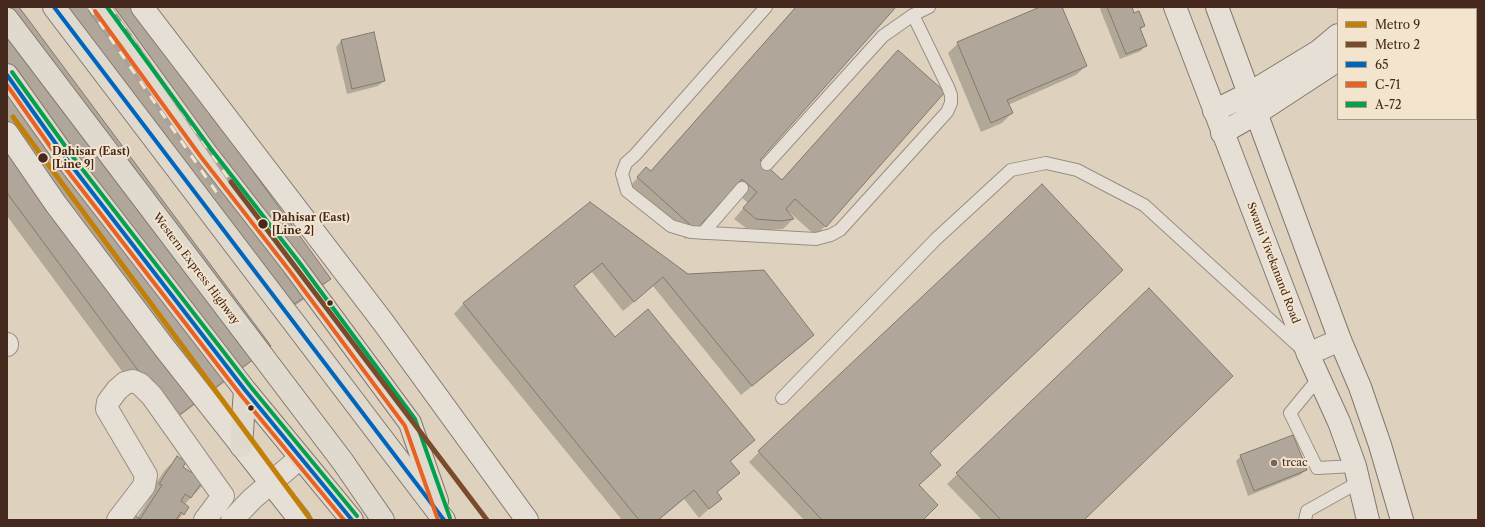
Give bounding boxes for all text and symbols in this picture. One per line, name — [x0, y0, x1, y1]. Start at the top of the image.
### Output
legend — [1337, 8, 1477, 120]
text: Metro 9 — [1375, 17, 1420, 32]
text: Metro 2 — [1375, 37, 1420, 52]
text: 65 — [1375, 57, 1389, 72]
text: C-71 — [1375, 77, 1400, 92]
text: A-72 — [1375, 97, 1402, 112]
place label: Dahisar (East) [Line 9] — [52, 145, 130, 171]
marker: Dahisar (East) [Line 9] — [36, 151, 50, 165]
street label: Swami Vivekanand Road — [1244, 200, 1302, 326]
street label: Western Express Highway — [150, 211, 242, 327]
place label: Dahisar (East) [Line 2] — [272, 211, 350, 237]
marker: Dahisar (East) [Line 2] — [256, 217, 270, 231]
unlabelled marker — [325, 298, 335, 308]
unlabelled marker — [246, 403, 256, 413]
place label: trcac — [1282, 456, 1308, 470]
marker: trcac — [1269, 458, 1279, 468]

